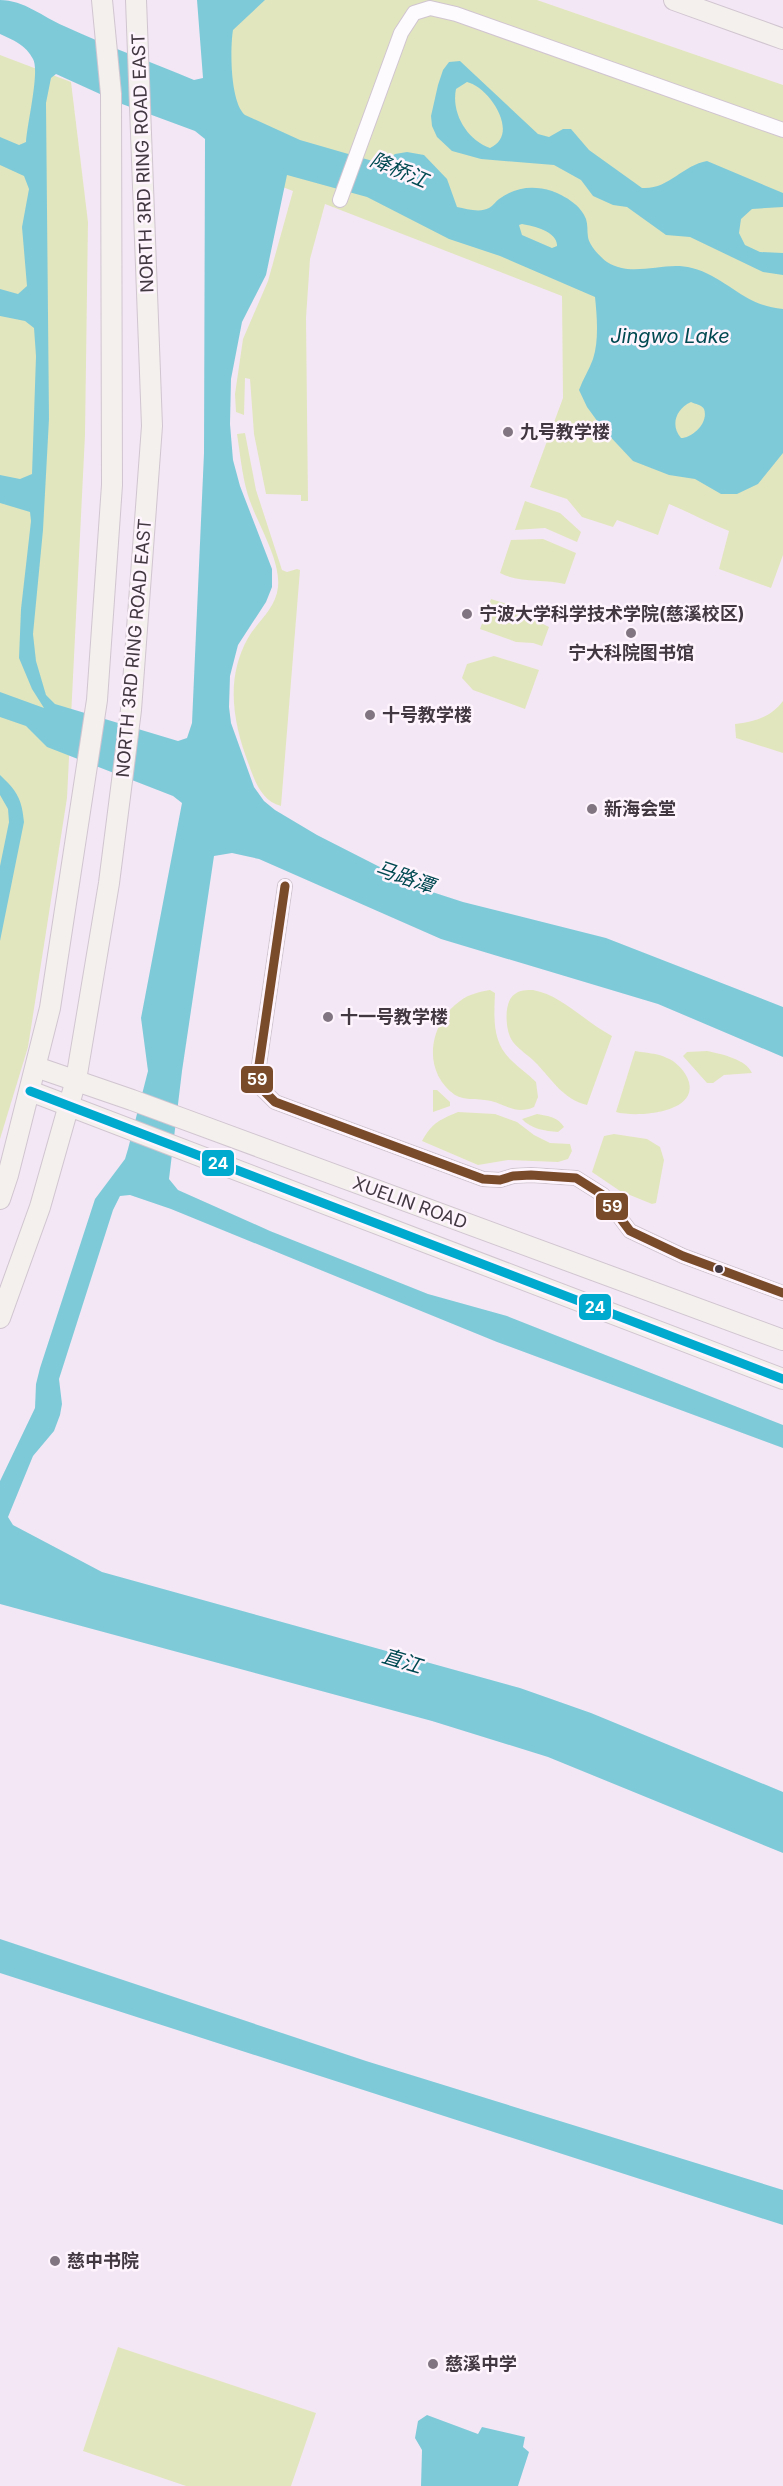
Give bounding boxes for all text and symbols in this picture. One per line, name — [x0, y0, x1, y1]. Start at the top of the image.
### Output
street label: NORTH 3RD RING ROAD EAST — [127, 33, 158, 293]
water label: 降桥江 — [367, 147, 433, 194]
water label: Jingwo Lake — [610, 324, 730, 348]
place label: 九号教学楼 — [520, 421, 610, 442]
marker: 九号教学楼 — [501, 425, 515, 439]
street label: NORTH 3RD RING ROAD EAST — [112, 518, 155, 778]
place label: 宁波大学科学技术学院(慈溪校区) — [479, 603, 745, 624]
marker: 宁波大学科学技术学院(慈溪校区) — [460, 607, 474, 621]
marker: 宁大科院图书馆 — [624, 626, 638, 640]
place label: 宁大科院图书馆 — [568, 642, 694, 663]
place label: 十号教学楼 — [382, 704, 472, 725]
marker: 十号教学楼 — [363, 708, 377, 722]
place label: 新海会堂 — [604, 798, 676, 819]
marker: 新海会堂 — [585, 802, 599, 816]
water label: 马路潭 — [373, 856, 441, 899]
place label: 十一号教学楼 — [340, 1006, 448, 1027]
marker: 十一号教学楼 — [321, 1010, 335, 1024]
line badge: 59 — [240, 1065, 274, 1094]
text: 59 — [247, 1069, 267, 1089]
line badge: 24 — [201, 1149, 235, 1177]
text: 24 — [208, 1153, 229, 1173]
street label: XUELIN ROAD — [350, 1172, 470, 1233]
line badge: 59 — [595, 1192, 629, 1221]
text: 59 — [602, 1196, 622, 1216]
unlabelled marker — [713, 1263, 725, 1275]
line badge: 24 — [578, 1293, 612, 1321]
text: 24 — [585, 1297, 606, 1317]
water label: 直江 — [379, 1644, 427, 1679]
place label: 慈中书院 — [67, 2250, 139, 2271]
marker: 慈中书院 — [48, 2254, 62, 2268]
place label: 慈溪中学 — [445, 2353, 517, 2374]
marker: 慈溪中学 — [426, 2357, 440, 2371]

